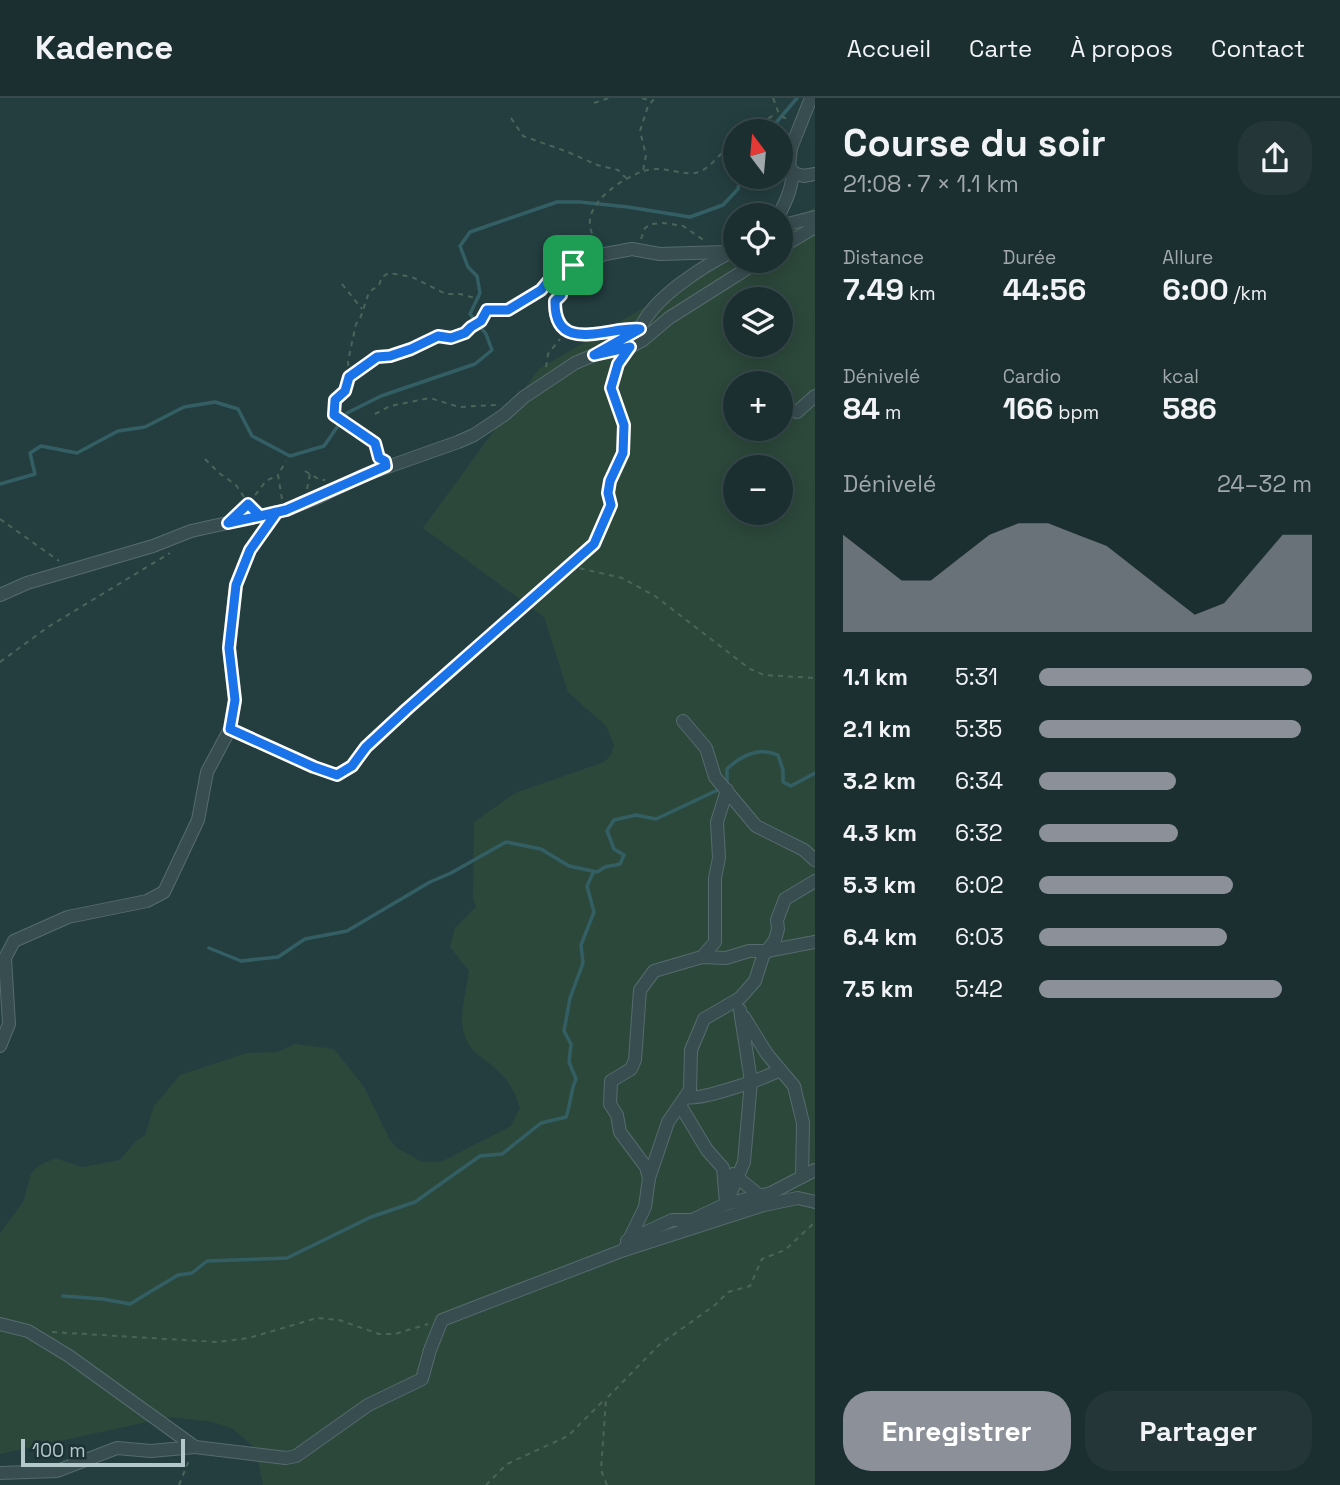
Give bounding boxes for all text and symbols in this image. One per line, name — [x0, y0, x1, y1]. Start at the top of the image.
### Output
text: Kadence — [35, 27, 173, 69]
text: Accueil — [847, 33, 931, 64]
text: Carte — [969, 33, 1032, 64]
text: À propos — [1070, 33, 1173, 64]
text: Contact — [1211, 33, 1305, 64]
north arrow — [723, 119, 793, 189]
map controls — [723, 119, 793, 525]
text: Course du soir — [843, 119, 1106, 167]
button: share — [1238, 121, 1312, 195]
text: 21:08 · 7 × 1.1 km — [843, 169, 1019, 199]
button: locate — [723, 203, 793, 273]
pin — [543, 235, 603, 295]
text: Distance — [843, 245, 924, 270]
text: Durée — [1003, 245, 1056, 270]
text: Allure — [1162, 245, 1213, 270]
icon: arrive — [554, 246, 592, 284]
text: 7.49 — [843, 270, 904, 309]
text: 44:56 — [1003, 270, 1086, 309]
text: 6:00 — [1162, 270, 1229, 309]
text: km — [904, 281, 936, 306]
text: /km — [1229, 281, 1267, 306]
button: layers — [723, 287, 793, 357]
text: Dénivelé — [843, 364, 920, 389]
text: Cardio — [1003, 364, 1061, 389]
text: kcal — [1162, 364, 1199, 389]
button: + — [723, 371, 793, 441]
text: 84 — [843, 389, 880, 428]
text: 166 — [1003, 389, 1053, 428]
text: 586 — [1162, 389, 1217, 428]
text: m — [880, 400, 901, 425]
text: bpm — [1053, 400, 1099, 425]
button: − — [723, 455, 793, 525]
text: Dénivelé — [843, 469, 936, 499]
text: 24–32 m — [1217, 469, 1312, 499]
text: 1.1 km — [843, 662, 908, 692]
text: 5:31 — [955, 662, 998, 692]
text: 2.1 km — [843, 714, 911, 744]
text: 5:35 — [955, 714, 1002, 744]
text: 3.2 km — [843, 766, 916, 796]
text: 6:34 — [955, 766, 1003, 796]
text: 4.3 km — [843, 818, 917, 848]
text: 6:32 — [955, 818, 1003, 848]
text: 5.3 km — [843, 870, 916, 900]
text: 6:02 — [955, 870, 1004, 900]
text: 6.4 km — [843, 922, 917, 952]
text: 6:03 — [955, 922, 1004, 952]
text: 7.5 km — [843, 974, 913, 1004]
text: 5:42 — [955, 974, 1003, 1004]
button: Enregistrer — [843, 1391, 1071, 1471]
button: Partager — [1085, 1391, 1312, 1471]
scale bar — [21, 1436, 186, 1468]
text: 100 m — [32, 1438, 86, 1463]

